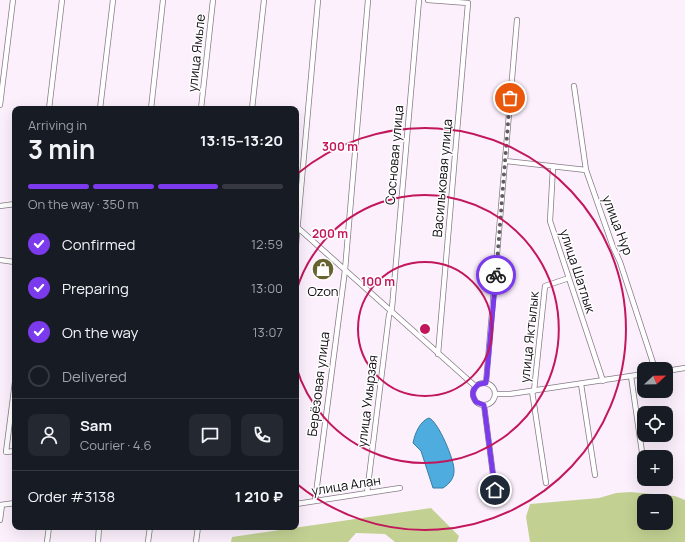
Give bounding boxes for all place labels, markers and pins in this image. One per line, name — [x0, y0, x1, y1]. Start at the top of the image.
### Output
pin — [493, 81, 527, 115]
shop icon: Ozon — [310, 256, 336, 282]
place label: Ozon — [307, 282, 339, 300]
centre of rings — [418, 322, 432, 336]
pin — [478, 473, 512, 507]

